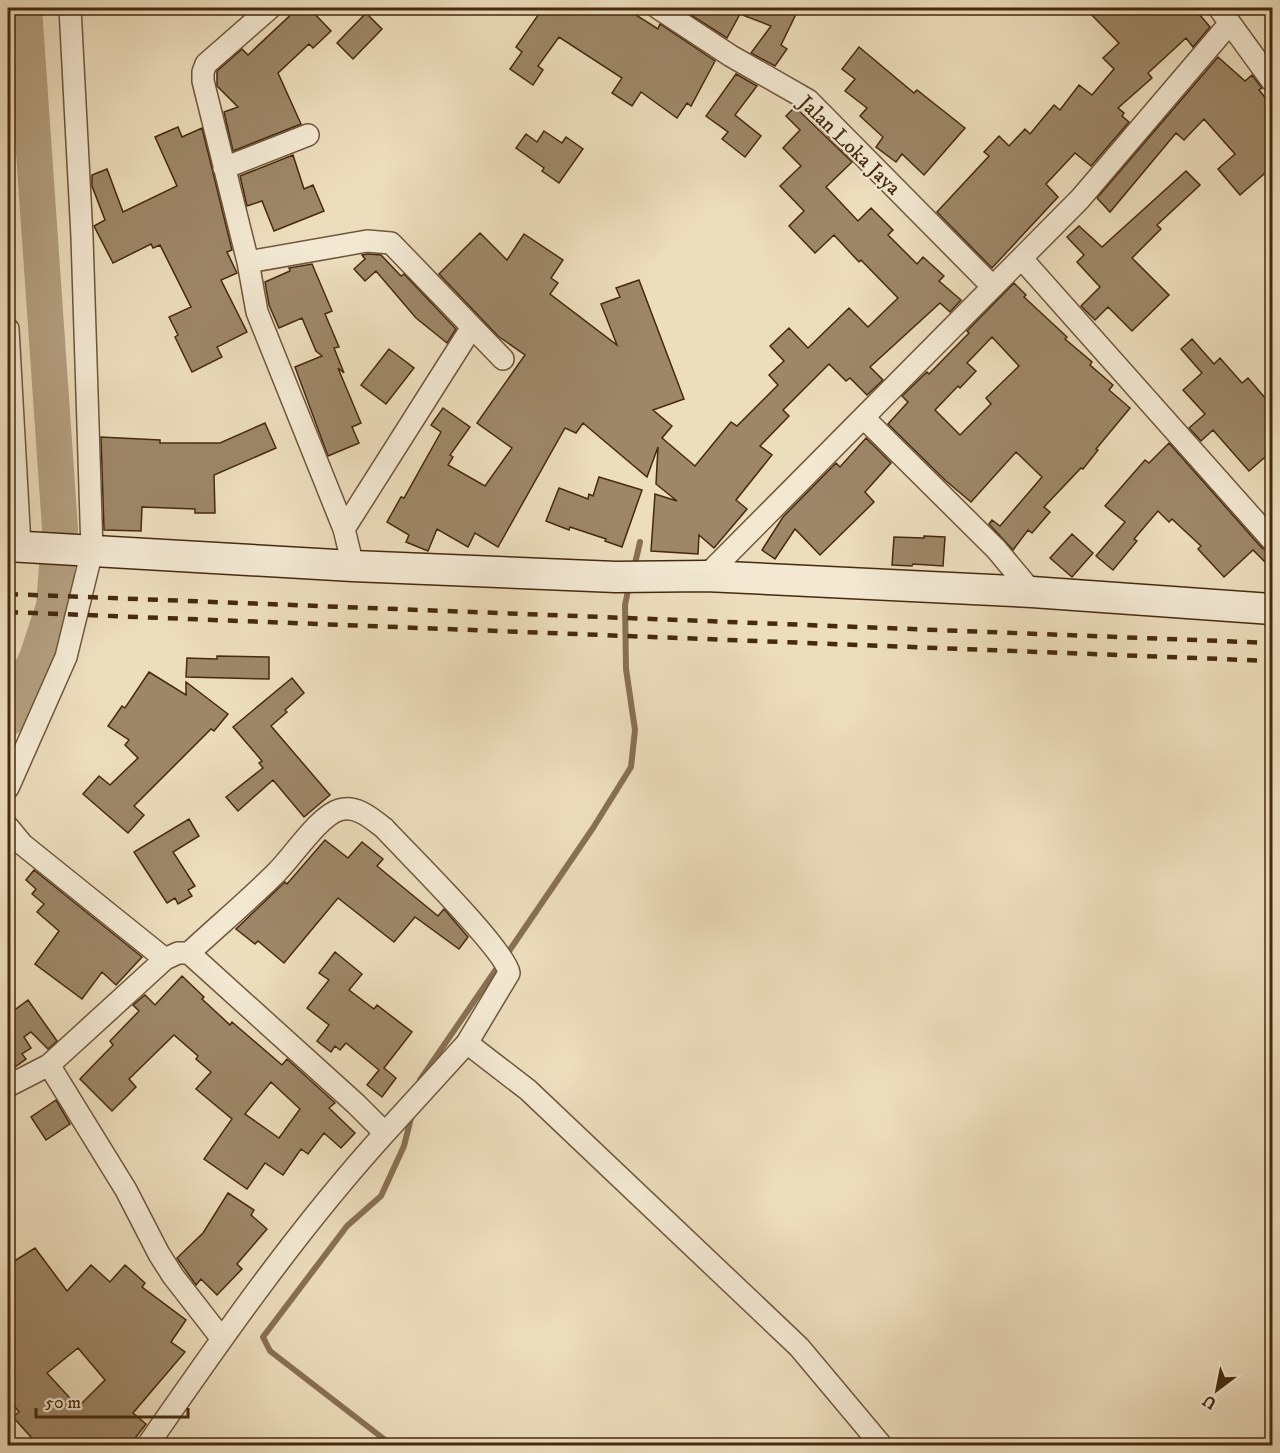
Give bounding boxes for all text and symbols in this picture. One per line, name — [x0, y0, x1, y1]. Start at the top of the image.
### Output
street label: Jalan Loka Jaya — [791, 89, 906, 201]
north arrow — [1187, 1360, 1247, 1420]
scale bar — [36, 1381, 188, 1419]
text: U — [1199, 1390, 1220, 1414]
text: 50 m — [45, 1392, 81, 1414]

